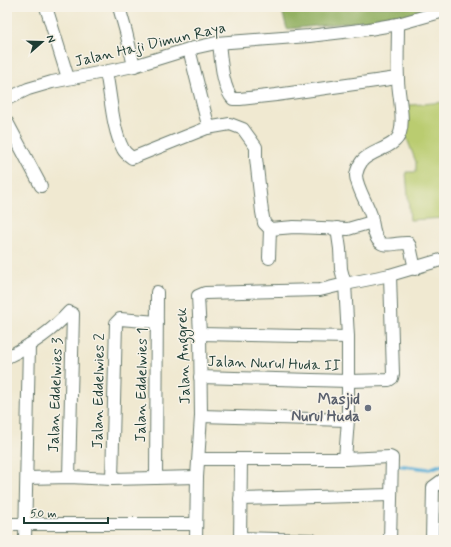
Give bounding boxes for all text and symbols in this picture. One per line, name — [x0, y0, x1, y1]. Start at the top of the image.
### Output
street label: Jalan Haji Dimun Raya — [73, 18, 228, 72]
north arrow — [22, 22, 62, 62]
text: N — [43, 33, 58, 45]
street label: Jalan Anggrek — [172, 307, 197, 405]
street label: Jalan Eddelwies 1 — [131, 327, 153, 443]
street label: Jalan Eddelwies 2 — [88, 333, 110, 449]
street label: Jalan Eddelwies 3 — [44, 337, 68, 453]
street label: Jalan Nurul Huda II — [207, 352, 341, 376]
place label: Masjid Nurul Huda — [291, 390, 360, 427]
marker: Masjid Nurul Huda — [363, 403, 373, 413]
scale bar — [24, 499, 108, 525]
text: 50 m — [30, 506, 57, 522]

